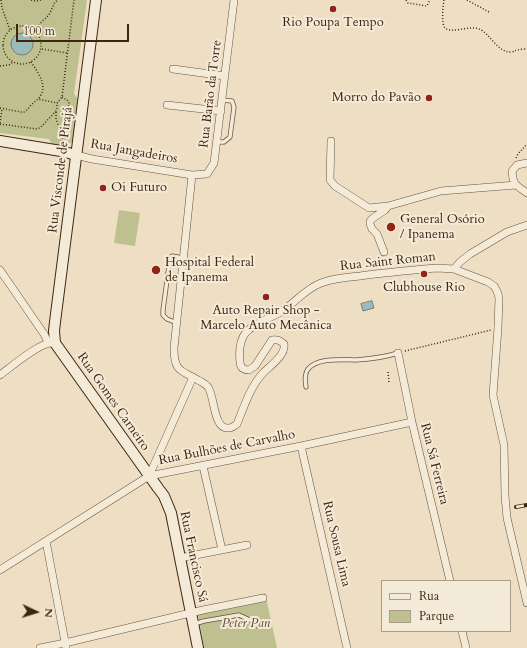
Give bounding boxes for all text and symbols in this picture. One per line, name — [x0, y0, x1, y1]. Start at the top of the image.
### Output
marker: Rio Poupa Tempo — [328, 4, 338, 14]
place label: Rio Poupa Tempo — [282, 15, 384, 31]
scale bar — [18, 16, 131, 42]
text: 100 m — [23, 23, 55, 39]
street label: Rua Barão da Torre — [197, 39, 225, 149]
place label: Morro do Pavão — [332, 90, 421, 106]
marker: Morro do Pavão — [424, 93, 434, 103]
street label: Rua Visconde de Pirajá — [46, 106, 76, 234]
street label: Rua Jangadeiros — [89, 137, 179, 167]
place label: Oi Futuro — [111, 180, 167, 196]
marker: Oi Futuro — [98, 183, 108, 193]
place label: General Osório / Ipanema — [400, 212, 485, 243]
marker: General Osório / Ipanema — [385, 221, 397, 233]
street label: Rua Saint Roman — [339, 249, 437, 275]
place label: Hospital Federal de Ipanema — [165, 255, 254, 286]
marker: Hospital Federal de Ipanema — [150, 264, 162, 276]
marker: Clubhouse Rio — [419, 269, 429, 279]
place label: Clubhouse Rio — [383, 280, 465, 296]
marker: Auto Repair Shop - Marcelo Auto Mecânica — [261, 292, 271, 302]
place label: Auto Repair Shop - Marcelo Auto Mecânica — [200, 303, 332, 334]
street label: Rua Gomes Carneiro — [73, 350, 153, 454]
street label: Rua Sá Ferreira — [416, 422, 452, 506]
street label: Rua Bulhões de Carvalho — [157, 427, 297, 469]
street label: Rua Sousa Lima — [319, 500, 353, 588]
street label: Rua Francisco Sá — [176, 510, 210, 604]
legend — [381, 580, 511, 632]
text: Rua — [419, 588, 439, 604]
north arrow — [16, 592, 56, 632]
text: N — [41, 608, 56, 618]
text: Parque — [419, 608, 454, 624]
park label: Peter Pan — [222, 616, 270, 632]

